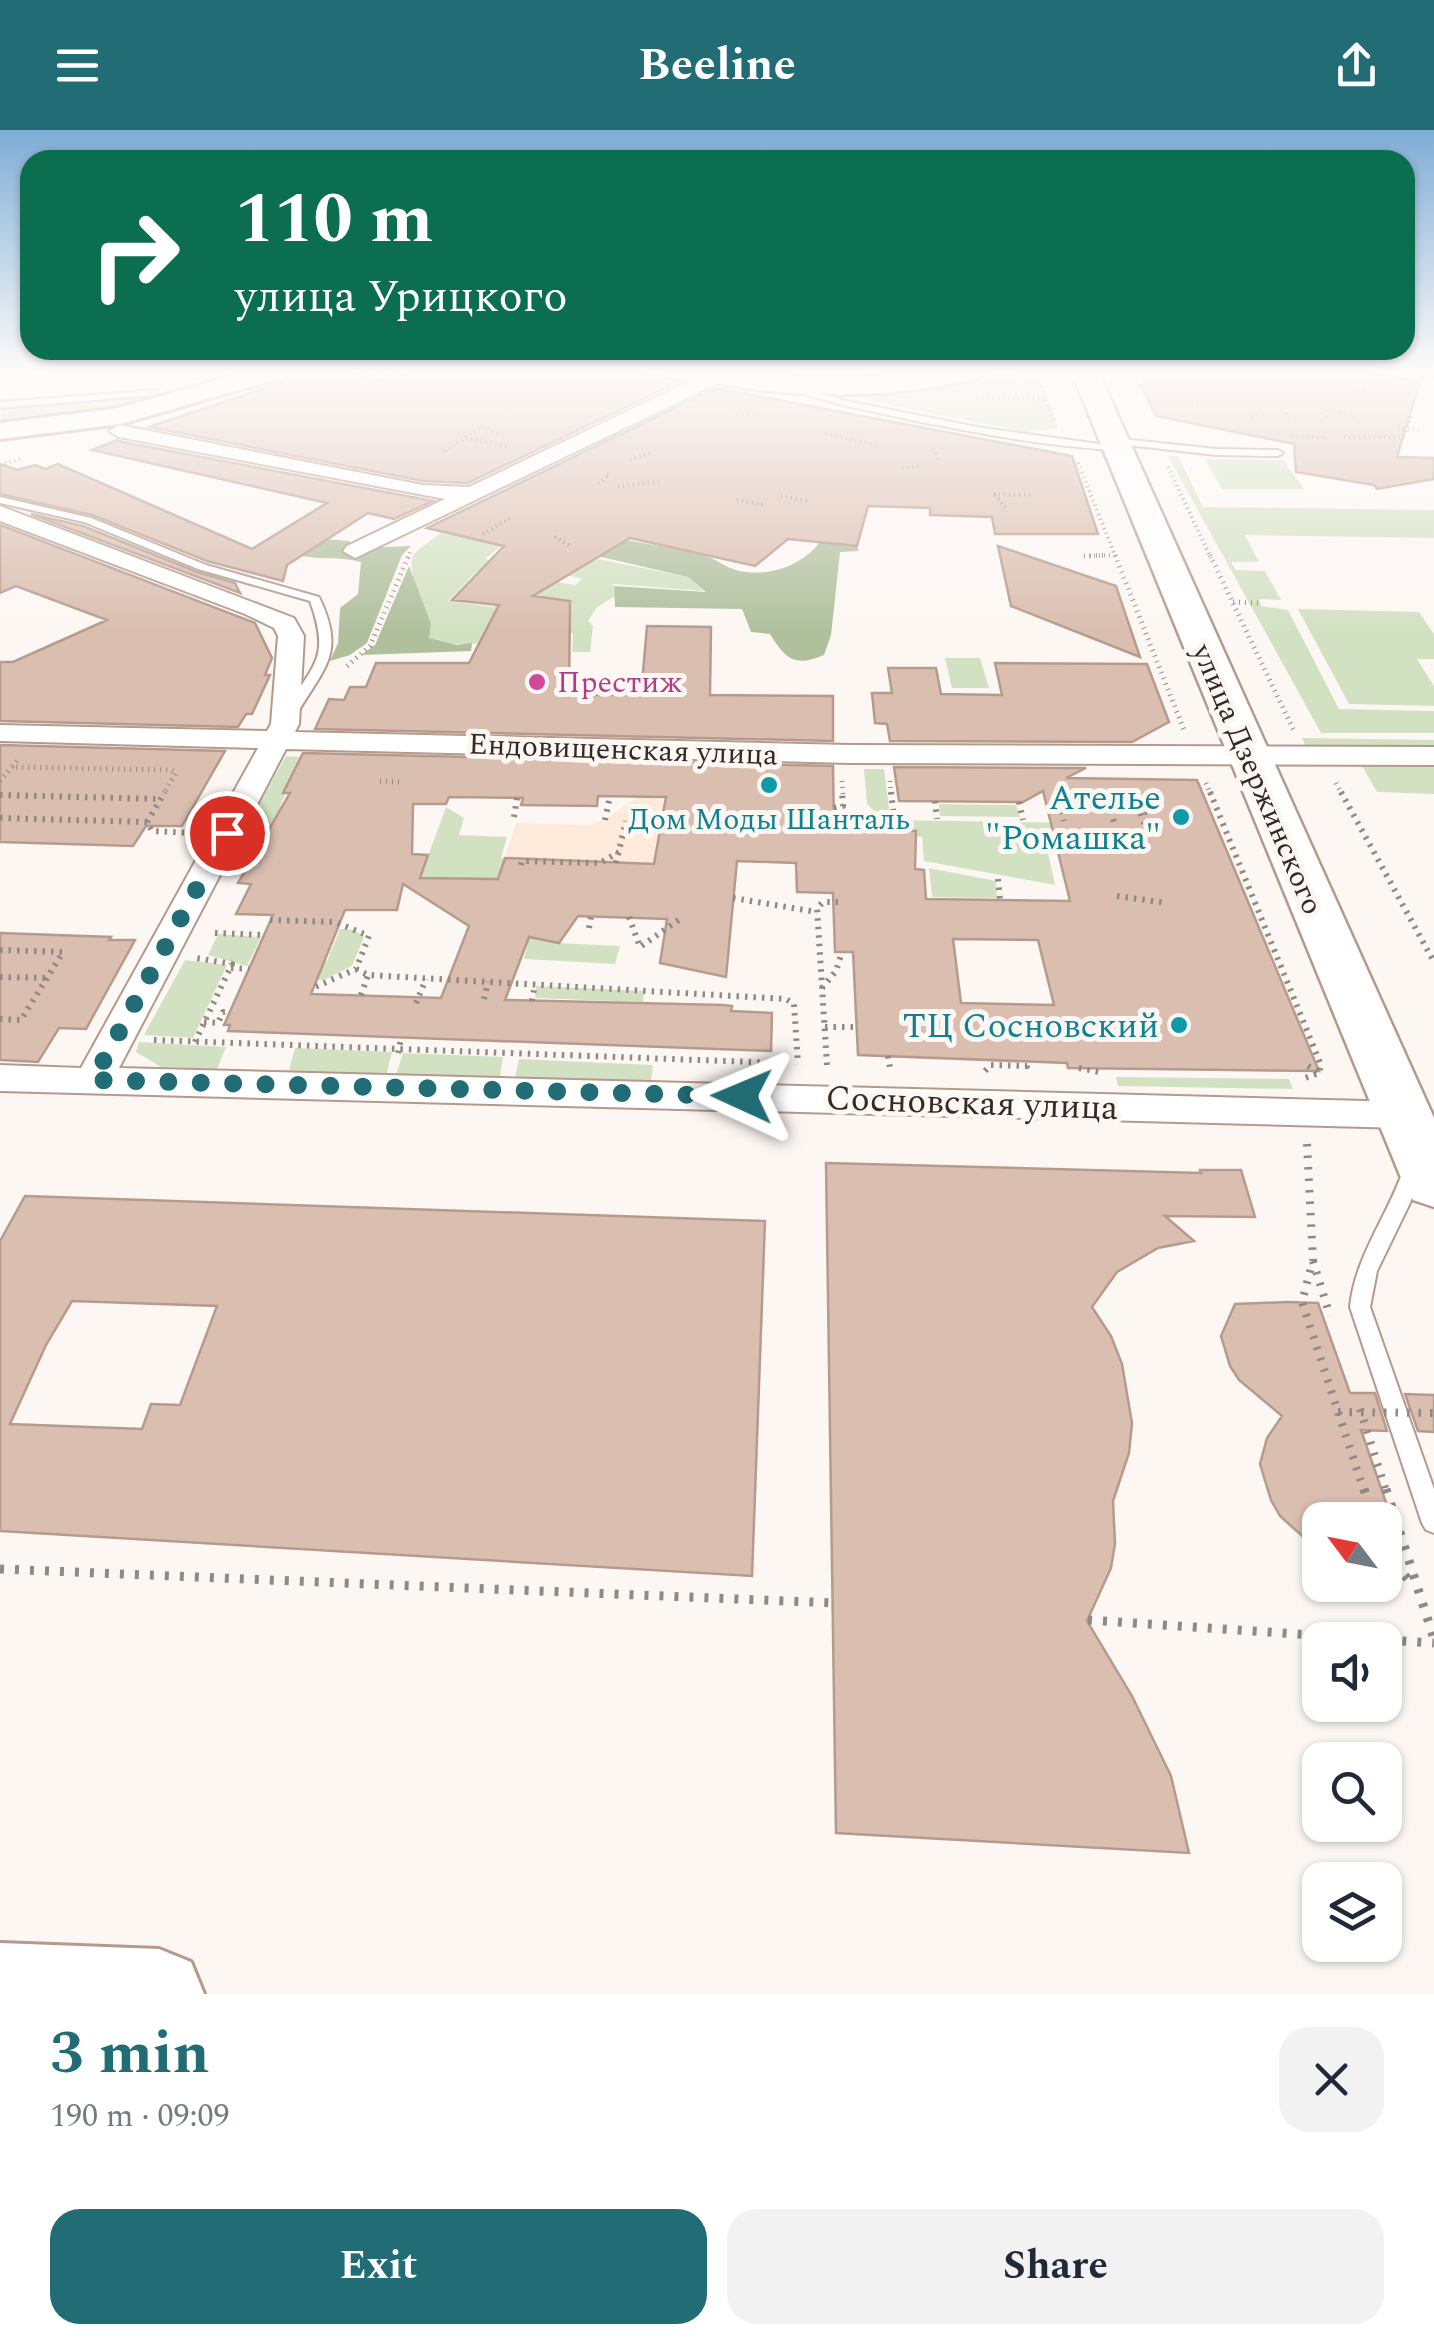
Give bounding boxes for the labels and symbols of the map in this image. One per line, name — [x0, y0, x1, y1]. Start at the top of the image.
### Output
street label: улица Дзержинского — [1179, 636, 1335, 922]
place label: Престиж — [557, 660, 683, 706]
marker: Престиж — [526, 671, 548, 693]
street label: Ендовищенская улица — [467, 722, 779, 778]
place label: Ателье "Ромашка" — [985, 772, 1161, 865]
marker: Дом Моды Шанталь — [758, 774, 780, 796]
pin — [185, 791, 270, 876]
place label: Дом Моды Шанталь — [628, 797, 910, 843]
marker: Ателье "Ромашка" — [1170, 806, 1192, 828]
place label: ТЦ Сосновский — [902, 1000, 1159, 1053]
marker: ТЦ Сосновский — [1168, 1014, 1190, 1036]
position arrow — [690, 1044, 794, 1148]
street label: Сосновская улица — [825, 1072, 1119, 1135]
north arrow — [1302, 1502, 1402, 1602]

